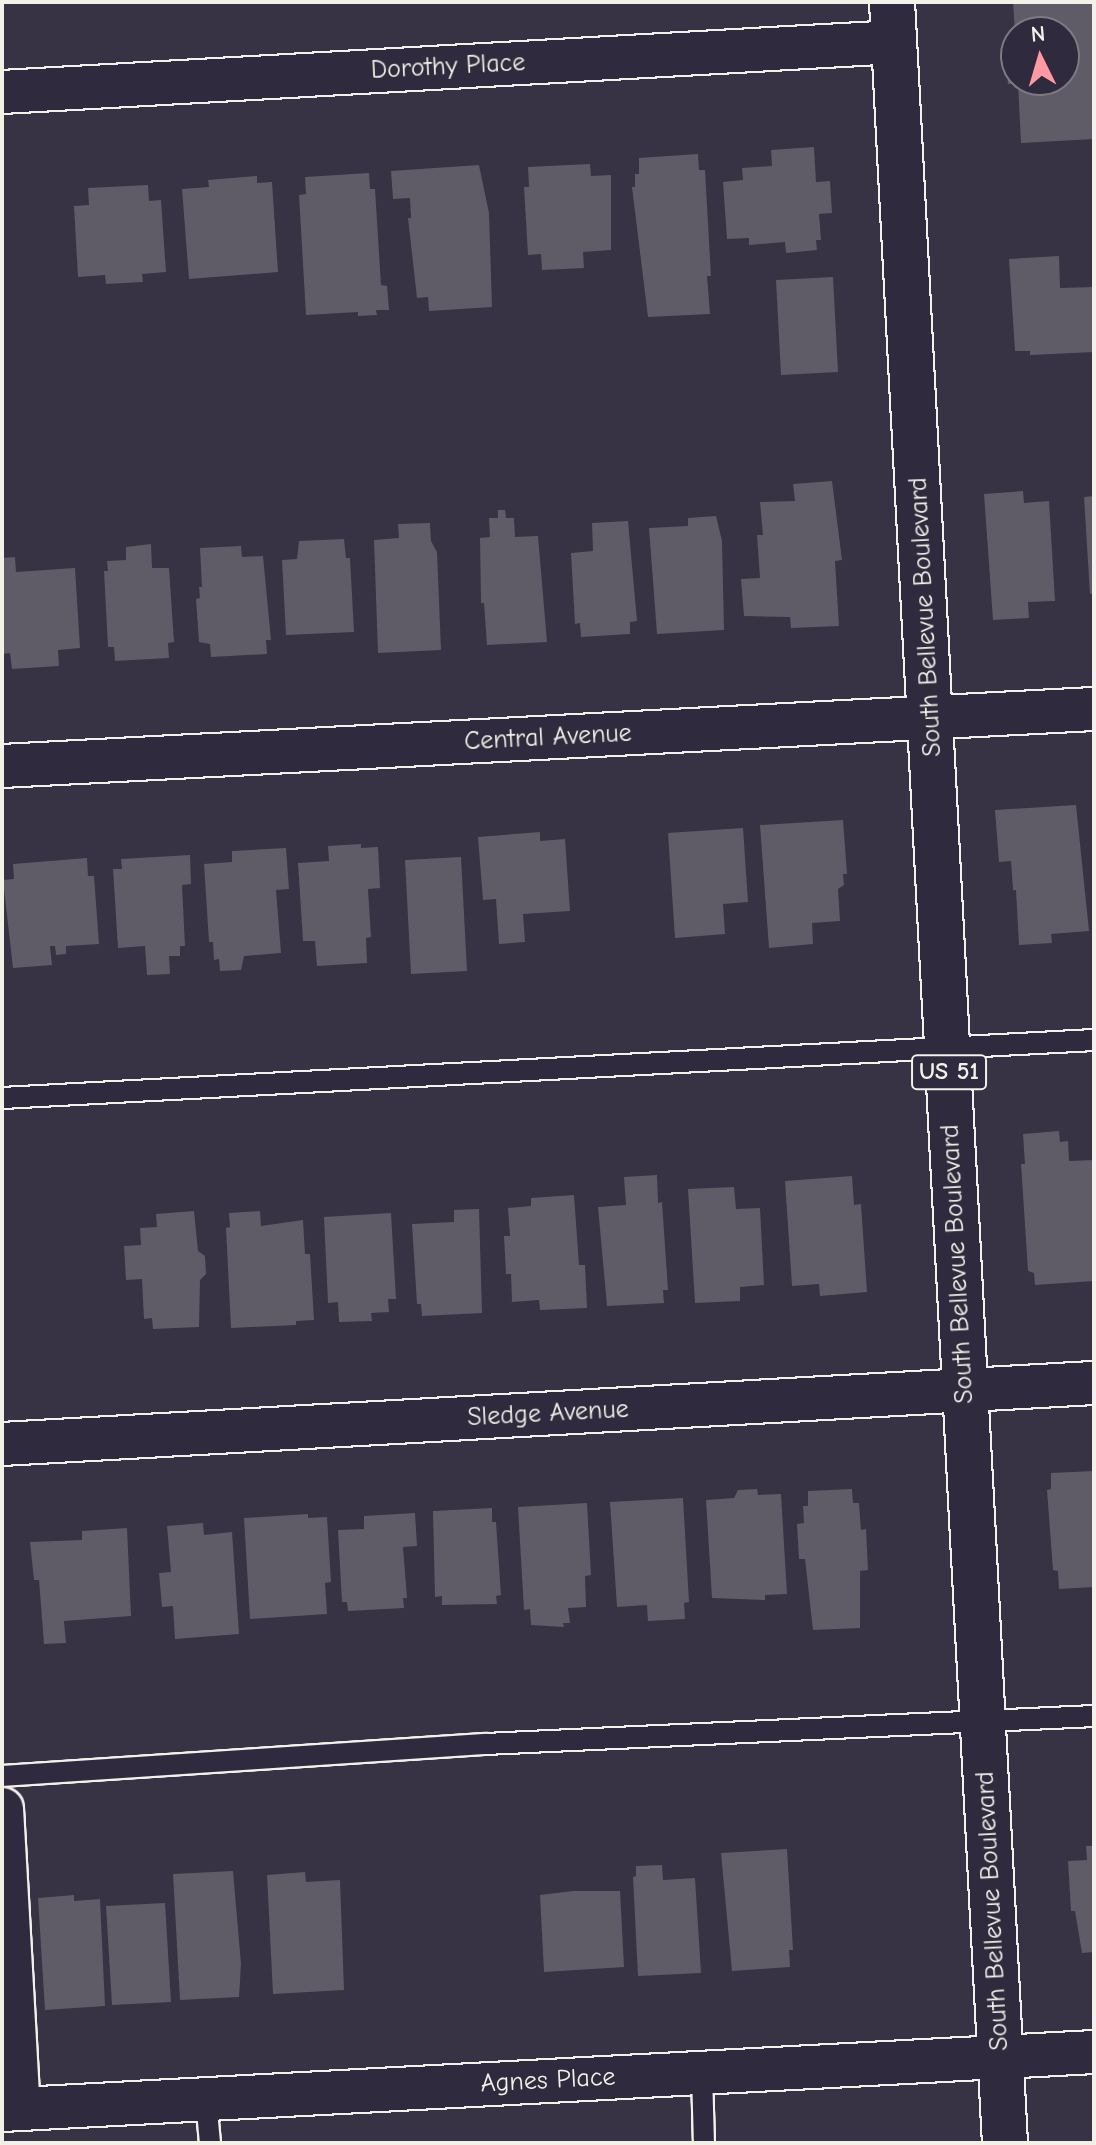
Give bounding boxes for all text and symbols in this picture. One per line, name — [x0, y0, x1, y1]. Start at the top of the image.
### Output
north arrow — [1000, 16, 1080, 96]
text: N — [1030, 21, 1046, 48]
street label: Dorothy Place — [370, 47, 526, 87]
street label: South Bellevue Boulevard — [903, 476, 949, 758]
street label: Central Avenue — [464, 718, 632, 758]
road number: US 51 — [911, 1052, 987, 1092]
street label: South Bellevue Boulevard — [935, 1123, 981, 1405]
street label: Sledge Avenue — [467, 1394, 629, 1434]
street label: South Bellevue Boulevard — [970, 1770, 1016, 2052]
street label: Agnes Place — [480, 2062, 616, 2100]

